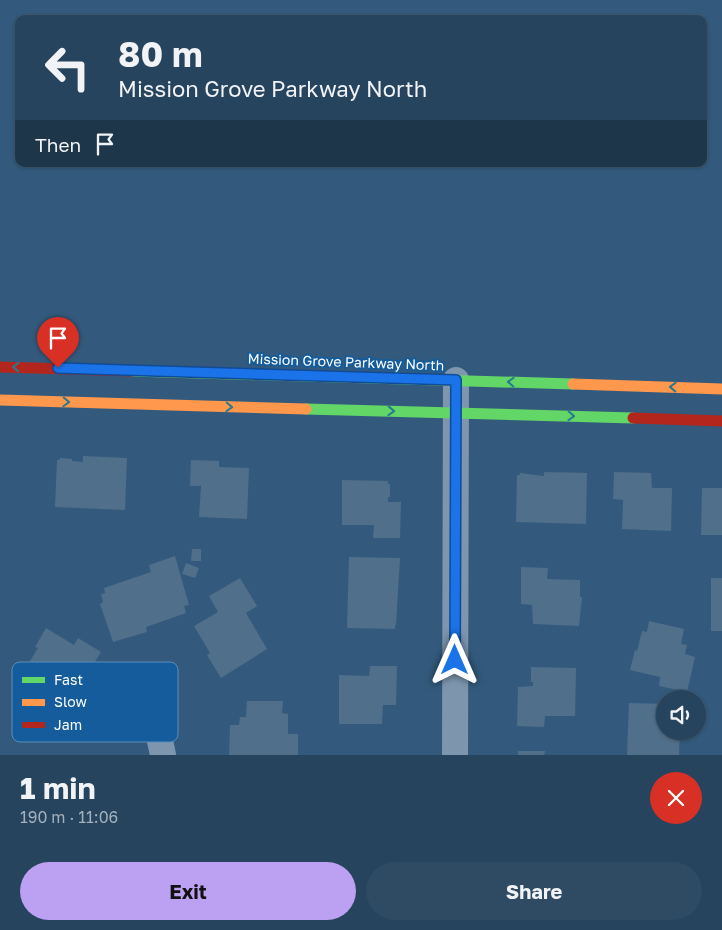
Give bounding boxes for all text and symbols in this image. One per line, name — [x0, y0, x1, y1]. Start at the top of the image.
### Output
text: 80 m — [118, 33, 203, 75]
icon: left — [35, 35, 100, 100]
text: Mission Grove Parkway North — [118, 75, 427, 102]
icon: arrive — [91, 130, 119, 158]
text: Then — [35, 133, 81, 156]
pin — [37, 317, 79, 368]
icon: arrive — [44, 324, 72, 352]
street label: Mission Grove Parkway North — [247, 350, 445, 373]
one-way arrow — [12, 362, 20, 372]
one-way arrow — [507, 377, 515, 388]
one-way arrow — [669, 382, 677, 392]
one-way arrow — [62, 397, 70, 407]
one-way arrow — [225, 401, 233, 412]
one-way arrow — [388, 406, 395, 416]
one-way arrow — [568, 411, 575, 421]
position arrow — [428, 633, 480, 685]
legend — [12, 662, 178, 742]
text: Fast — [54, 671, 83, 688]
map controls — [656, 690, 706, 740]
button: sound — [656, 690, 706, 740]
text: Slow — [54, 693, 87, 710]
text: Jam — [54, 716, 82, 733]
text: 1 min — [20, 770, 96, 806]
button: close — [650, 772, 702, 824]
text: 190 m · 11:06 — [20, 807, 118, 827]
button: Exit — [20, 862, 356, 920]
button: Share — [366, 862, 702, 920]

